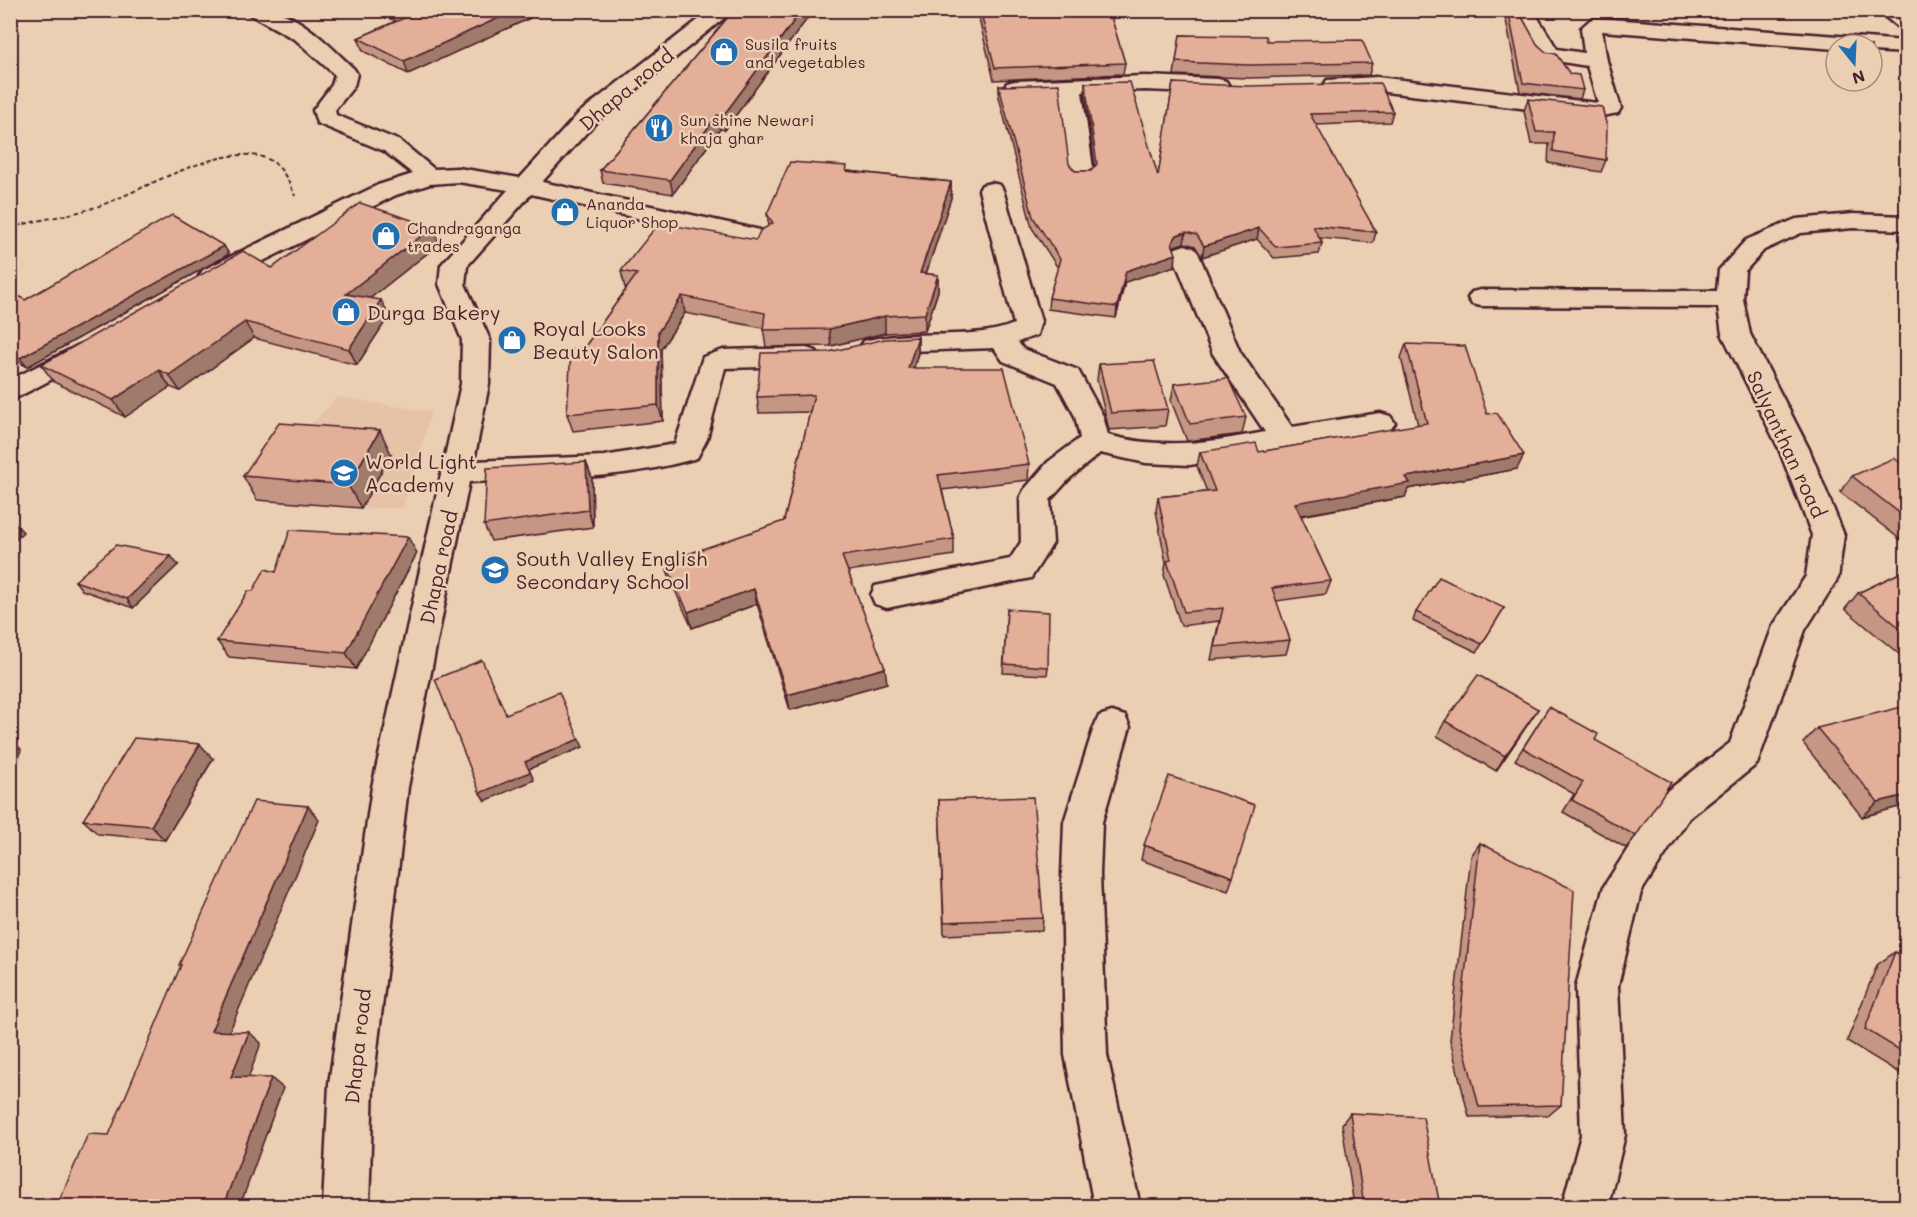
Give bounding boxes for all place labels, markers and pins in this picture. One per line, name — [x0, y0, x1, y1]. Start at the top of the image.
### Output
place label: Susila fruits and vegetables — [745, 33, 866, 72]
shop icon: Susila fruits and vegetables — [708, 36, 740, 68]
place label: Sun shine Newari khaja ghar — [680, 109, 814, 148]
restaurant icon: Sun shine Newari khaja ghar — [643, 112, 675, 144]
place label: Ananda Liquor Shop — [586, 193, 678, 232]
shop icon: Ananda Liquor Shop — [549, 196, 581, 228]
place label: Chandraganga trades — [407, 217, 522, 256]
shop icon: Chandraganga trades — [370, 220, 402, 252]
shop icon: Durga Bakery — [330, 296, 362, 328]
place label: Durga Bakery — [367, 299, 501, 325]
place label: Royal Looks Beauty Salon — [533, 315, 659, 364]
shop icon: Royal Looks Beauty Salon — [496, 324, 528, 356]
place label: World Light Academy — [365, 448, 477, 497]
school or university icon: World Light Academy — [328, 457, 360, 489]
place label: South Valley English Secondary School — [516, 545, 707, 594]
school or university icon: South Valley English Secondary School — [479, 554, 511, 586]

